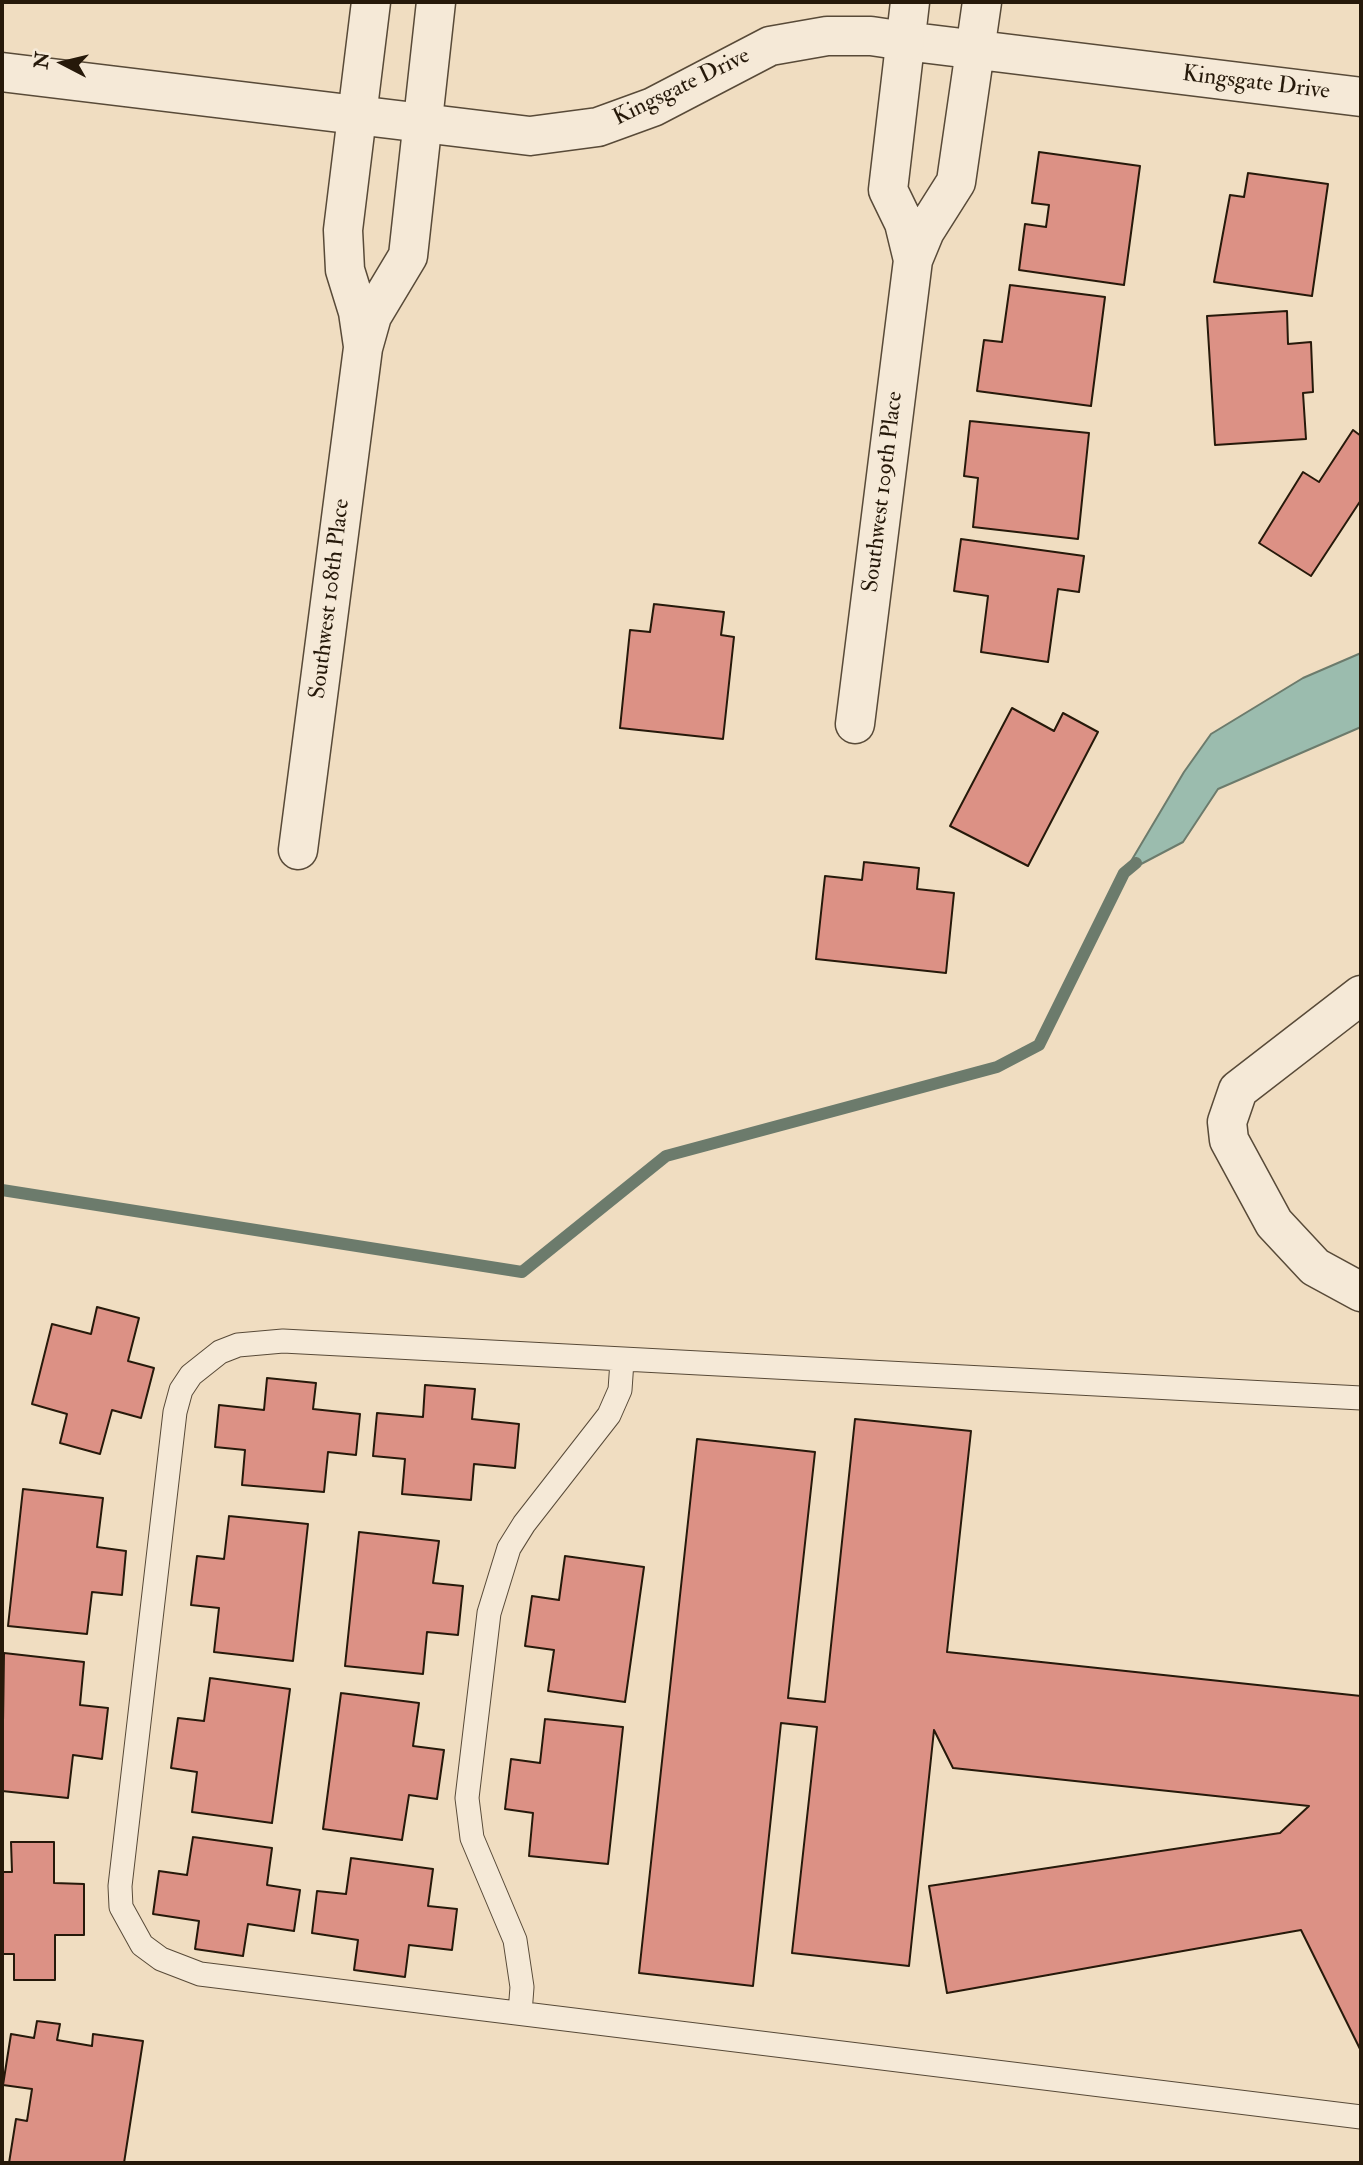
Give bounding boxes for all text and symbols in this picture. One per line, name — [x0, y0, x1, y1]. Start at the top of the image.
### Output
north arrow — [28, 28, 98, 98]
street label: Kingsgate Drive — [609, 43, 755, 133]
text: N — [29, 51, 55, 70]
street label: Kingsgate Drive — [1181, 61, 1331, 107]
street label: Southwest 109th Place — [858, 390, 910, 594]
street label: Southwest 108th Place — [305, 497, 357, 701]

